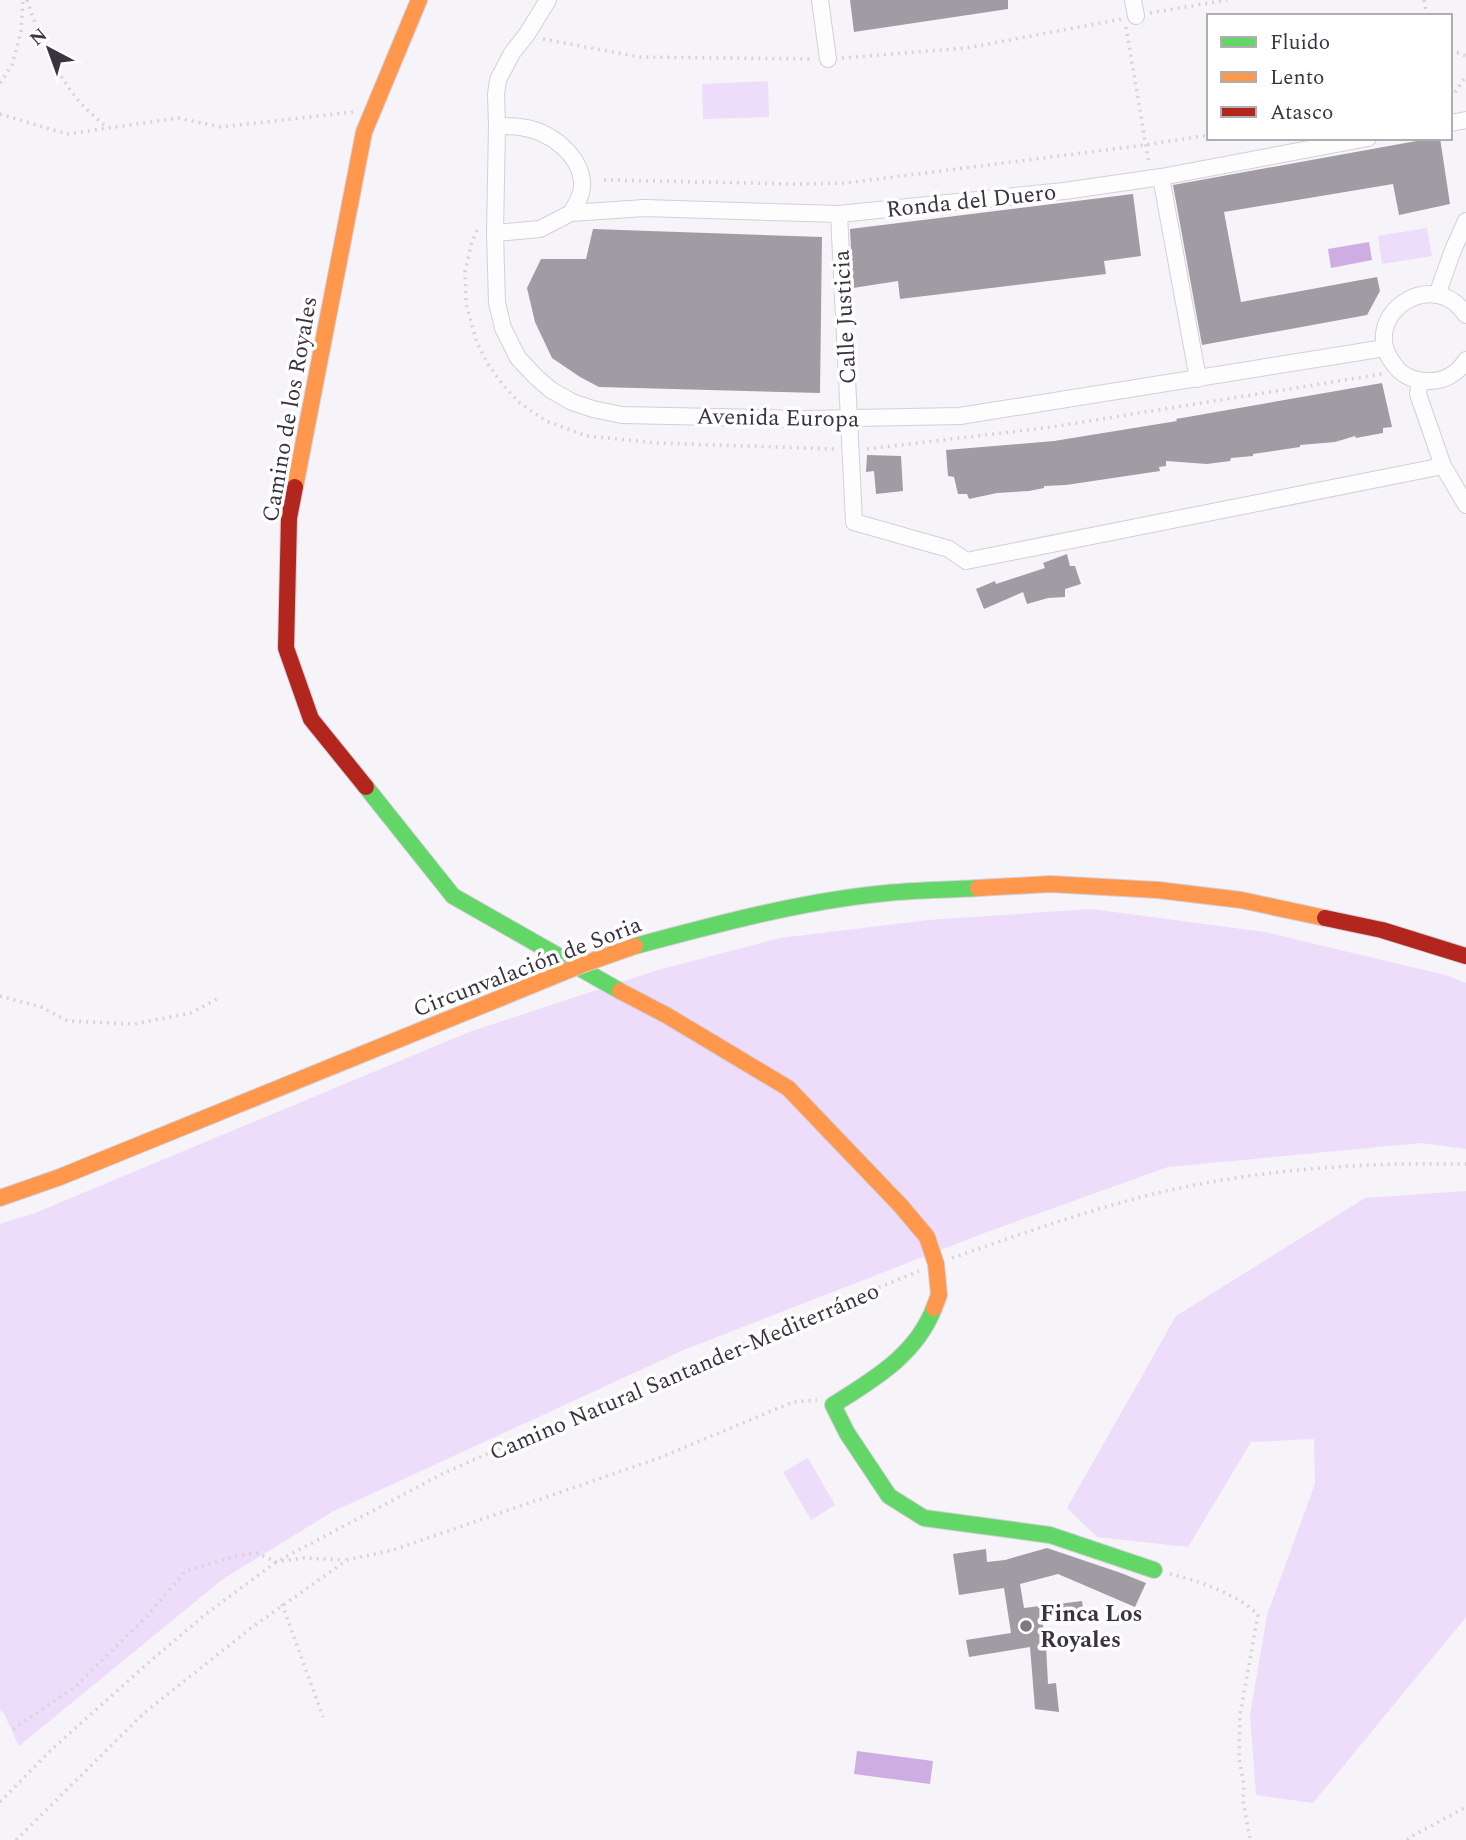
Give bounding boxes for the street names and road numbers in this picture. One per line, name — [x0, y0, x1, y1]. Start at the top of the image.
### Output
street label: Ronda del Duero — [884, 175, 1058, 228]
street label: Calle Justicia — [825, 249, 866, 385]
street label: Camino de los Royales — [253, 294, 328, 525]
street label: Avenida Europa — [696, 400, 860, 437]
street label: Circunvalación de Soria — [408, 908, 647, 1027]
street label: Camino Natural Santander-Mediterráneo — [484, 1274, 885, 1471]

